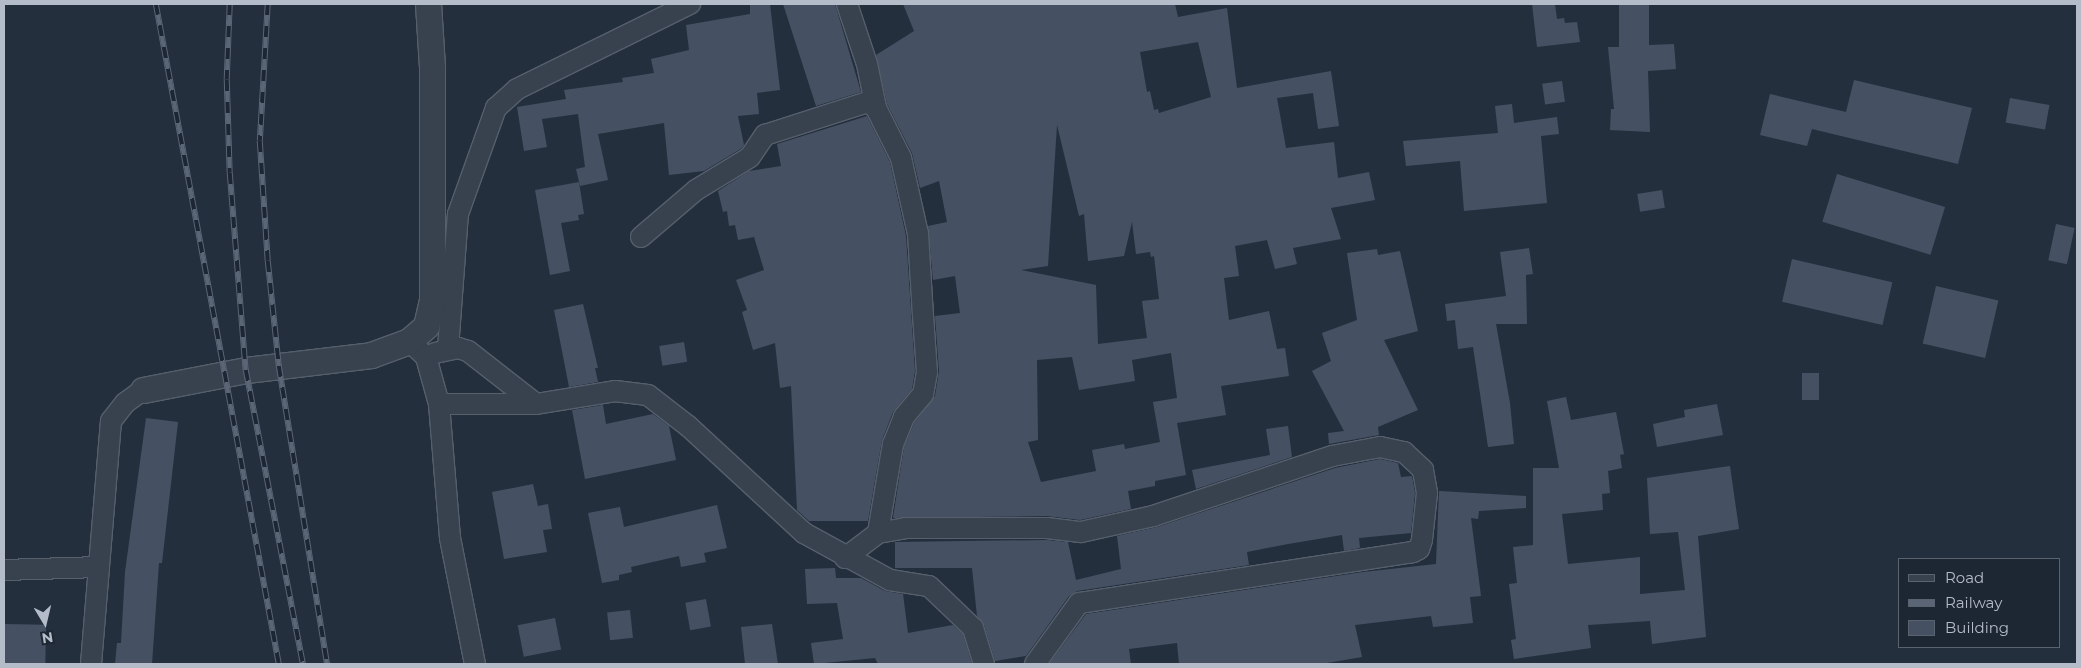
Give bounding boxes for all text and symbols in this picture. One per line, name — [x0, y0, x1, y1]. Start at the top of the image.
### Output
legend — [1898, 558, 2061, 648]
text: Road — [1945, 568, 1984, 587]
text: Railway — [1945, 593, 2002, 612]
north arrow — [20, 598, 70, 648]
text: Building — [1945, 618, 2009, 637]
text: N — [40, 628, 54, 648]

